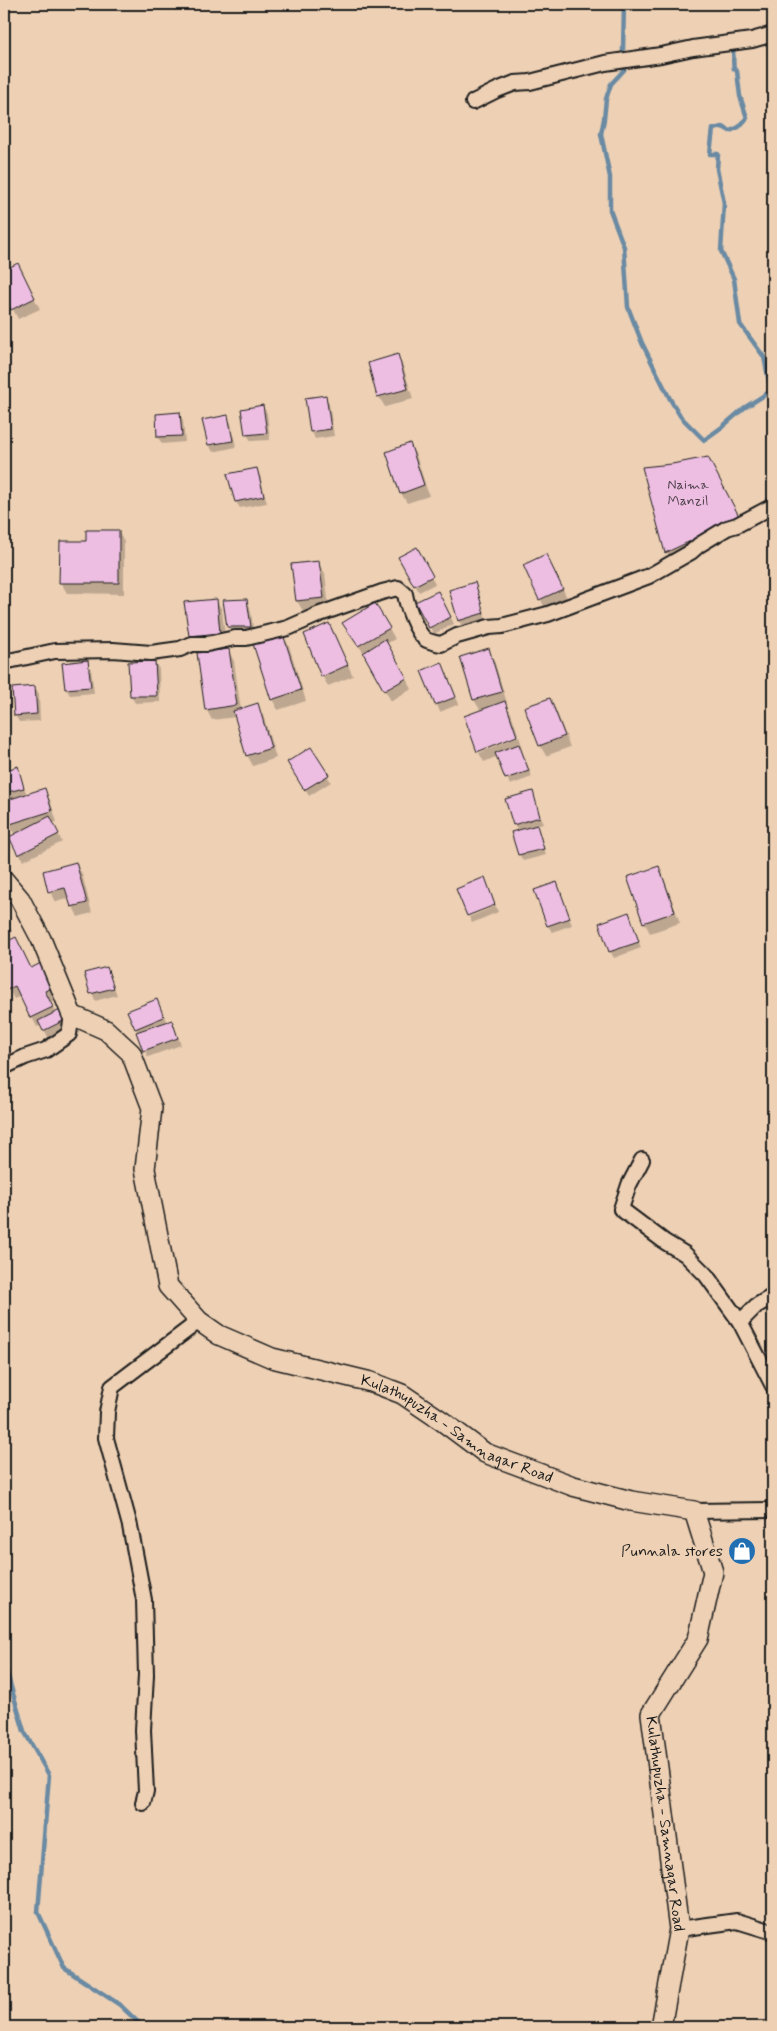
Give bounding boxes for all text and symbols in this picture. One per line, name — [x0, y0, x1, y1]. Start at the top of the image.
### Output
house number: Naima Manzil — [667, 476, 709, 510]
street label: Kulathupuzha - Samnagar Road — [359, 1369, 556, 1488]
shop icon: Punnala stores — [727, 1536, 757, 1566]
place label: Punnala stores — [621, 1541, 723, 1562]
street label: Kulathupuzha - Samnagar Road — [641, 1715, 690, 1933]

